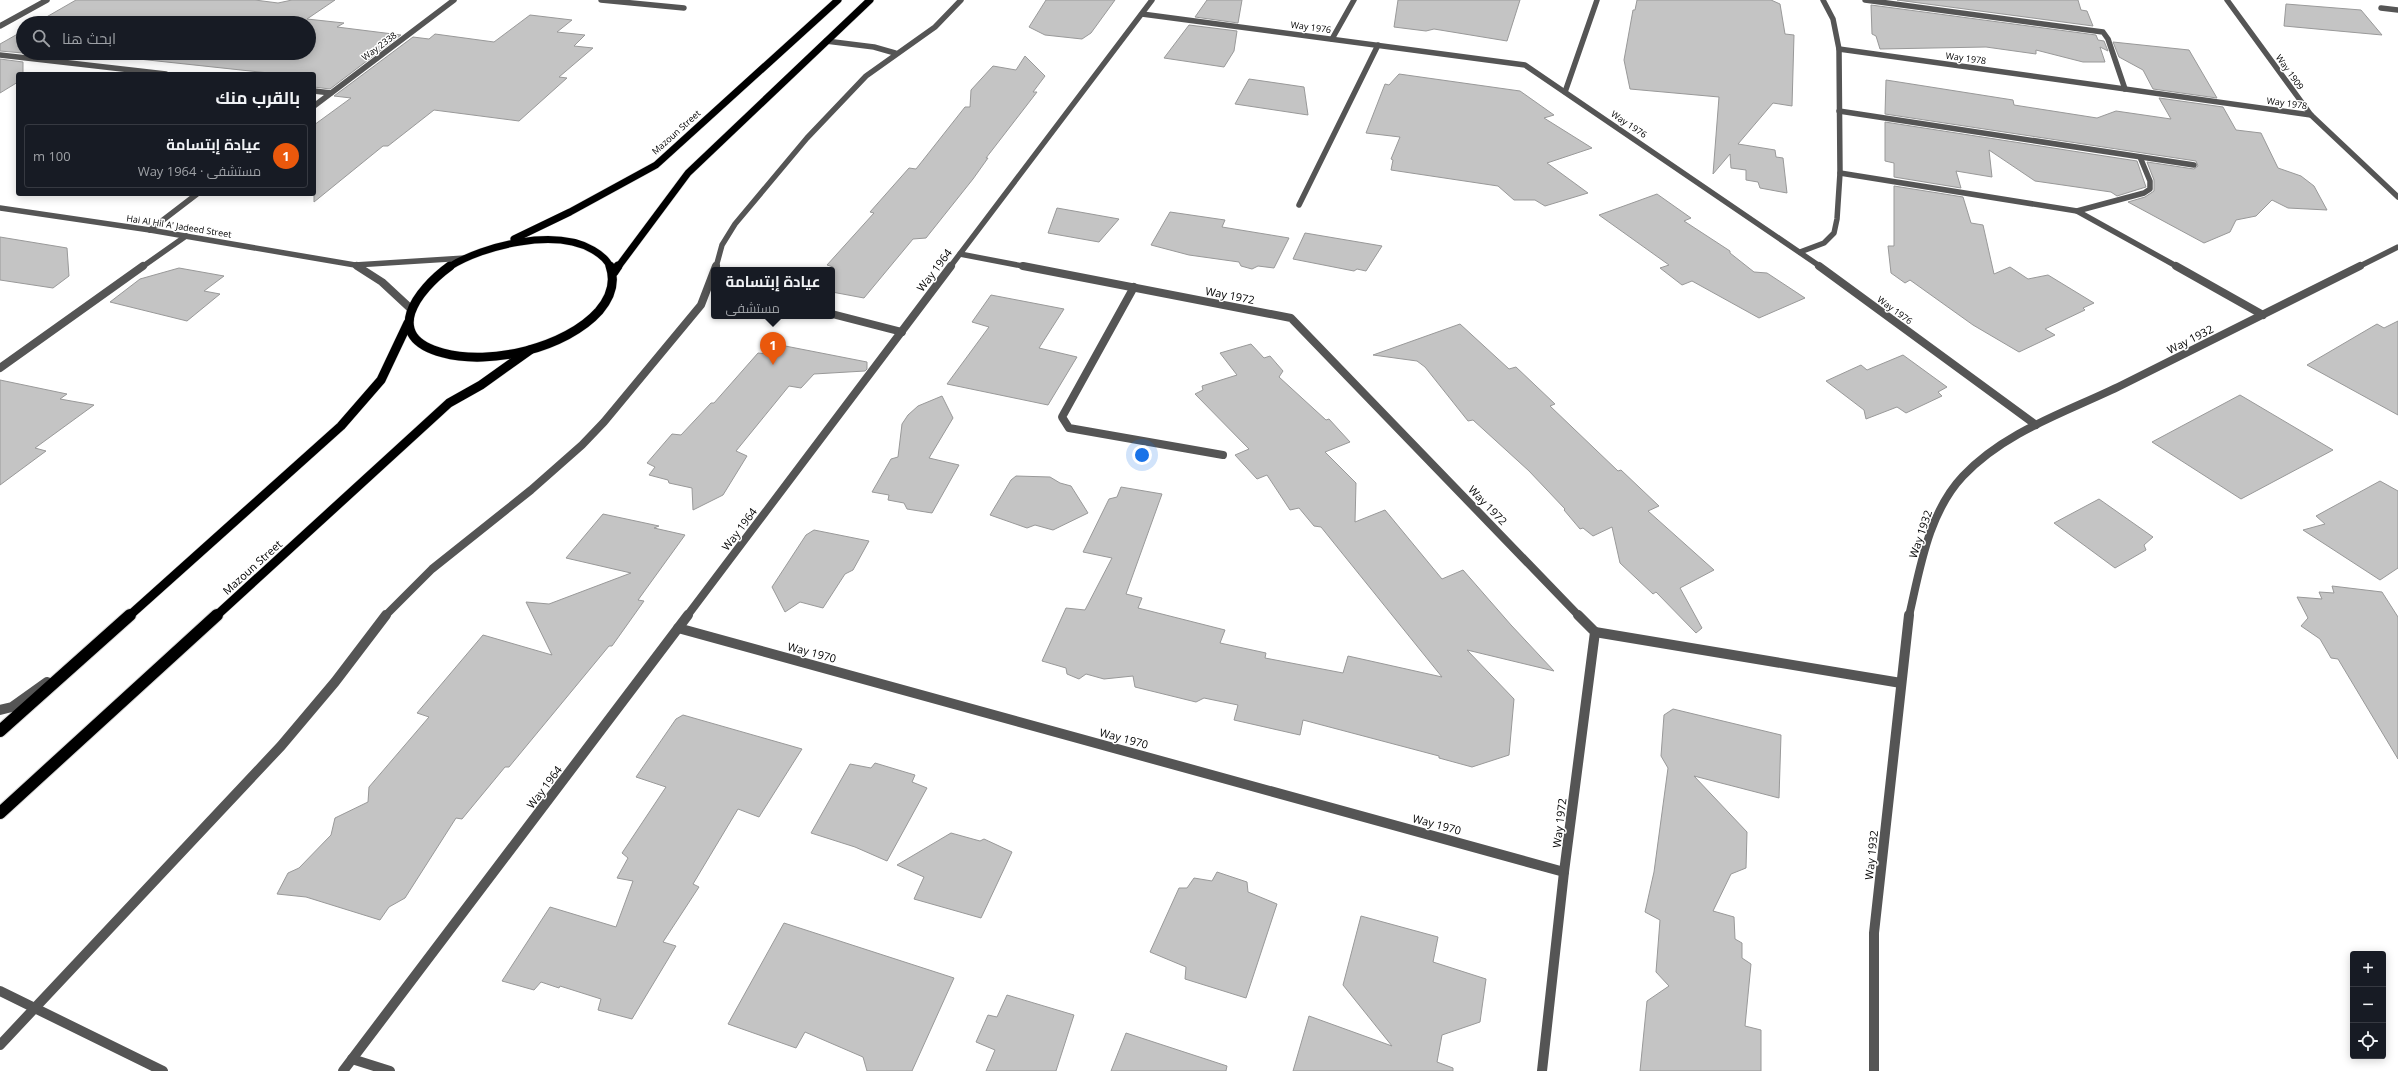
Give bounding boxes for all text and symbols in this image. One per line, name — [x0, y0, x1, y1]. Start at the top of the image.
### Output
search box — [16, 16, 316, 60]
street label: Way 1976 — [1290, 18, 1332, 36]
icon: search — [30, 27, 52, 49]
text: ابحث هنا — [62, 28, 116, 48]
street label: Way 2338 — [359, 29, 399, 63]
street label: Way 1978 — [1945, 49, 1987, 67]
street label: Way 1909 — [2273, 52, 2307, 92]
text: بالقرب منك — [215, 86, 300, 109]
street label: Way 1978 — [2266, 94, 2308, 112]
street label: Mazoun Street — [649, 107, 703, 157]
street label: Way 1976 — [1608, 107, 1650, 141]
text: عيادة إبتسامة — [166, 134, 261, 154]
text: 100 m — [33, 147, 71, 165]
text: 1 — [282, 147, 290, 165]
text: مستشفى · Way 1964 — [138, 162, 261, 180]
street label: Hai Al Hil A' Jadeed Street — [126, 211, 232, 241]
street label: Way 1964 — [913, 245, 955, 294]
popup — [711, 267, 835, 319]
text: عيادة إبتسامة — [726, 271, 820, 291]
street label: Way 1972 — [1204, 283, 1256, 307]
street label: Way 1976 — [1875, 293, 1915, 327]
text: مستشفى — [726, 299, 780, 317]
street label: Way 1932 — [2164, 321, 2216, 357]
pin: 1 — [760, 332, 786, 365]
your location — [1132, 445, 1152, 465]
street label: Way 1972 — [1465, 482, 1511, 528]
street label: Way 1964 — [718, 504, 760, 553]
street label: Way 1932 — [1905, 508, 1935, 560]
street label: Mazoun Street — [219, 536, 285, 598]
street label: Way 1970 — [786, 638, 838, 666]
street label: Way 1970 — [1098, 724, 1150, 752]
street label: Way 1964 — [523, 762, 565, 811]
street label: Way 1972 — [1549, 797, 1569, 849]
street label: Way 1970 — [1411, 810, 1463, 838]
street label: Way 1932 — [1861, 829, 1881, 881]
map controls — [2350, 951, 2386, 1059]
button: + — [2350, 951, 2386, 987]
button: − — [2350, 987, 2386, 1023]
button: locate — [2350, 1023, 2386, 1059]

